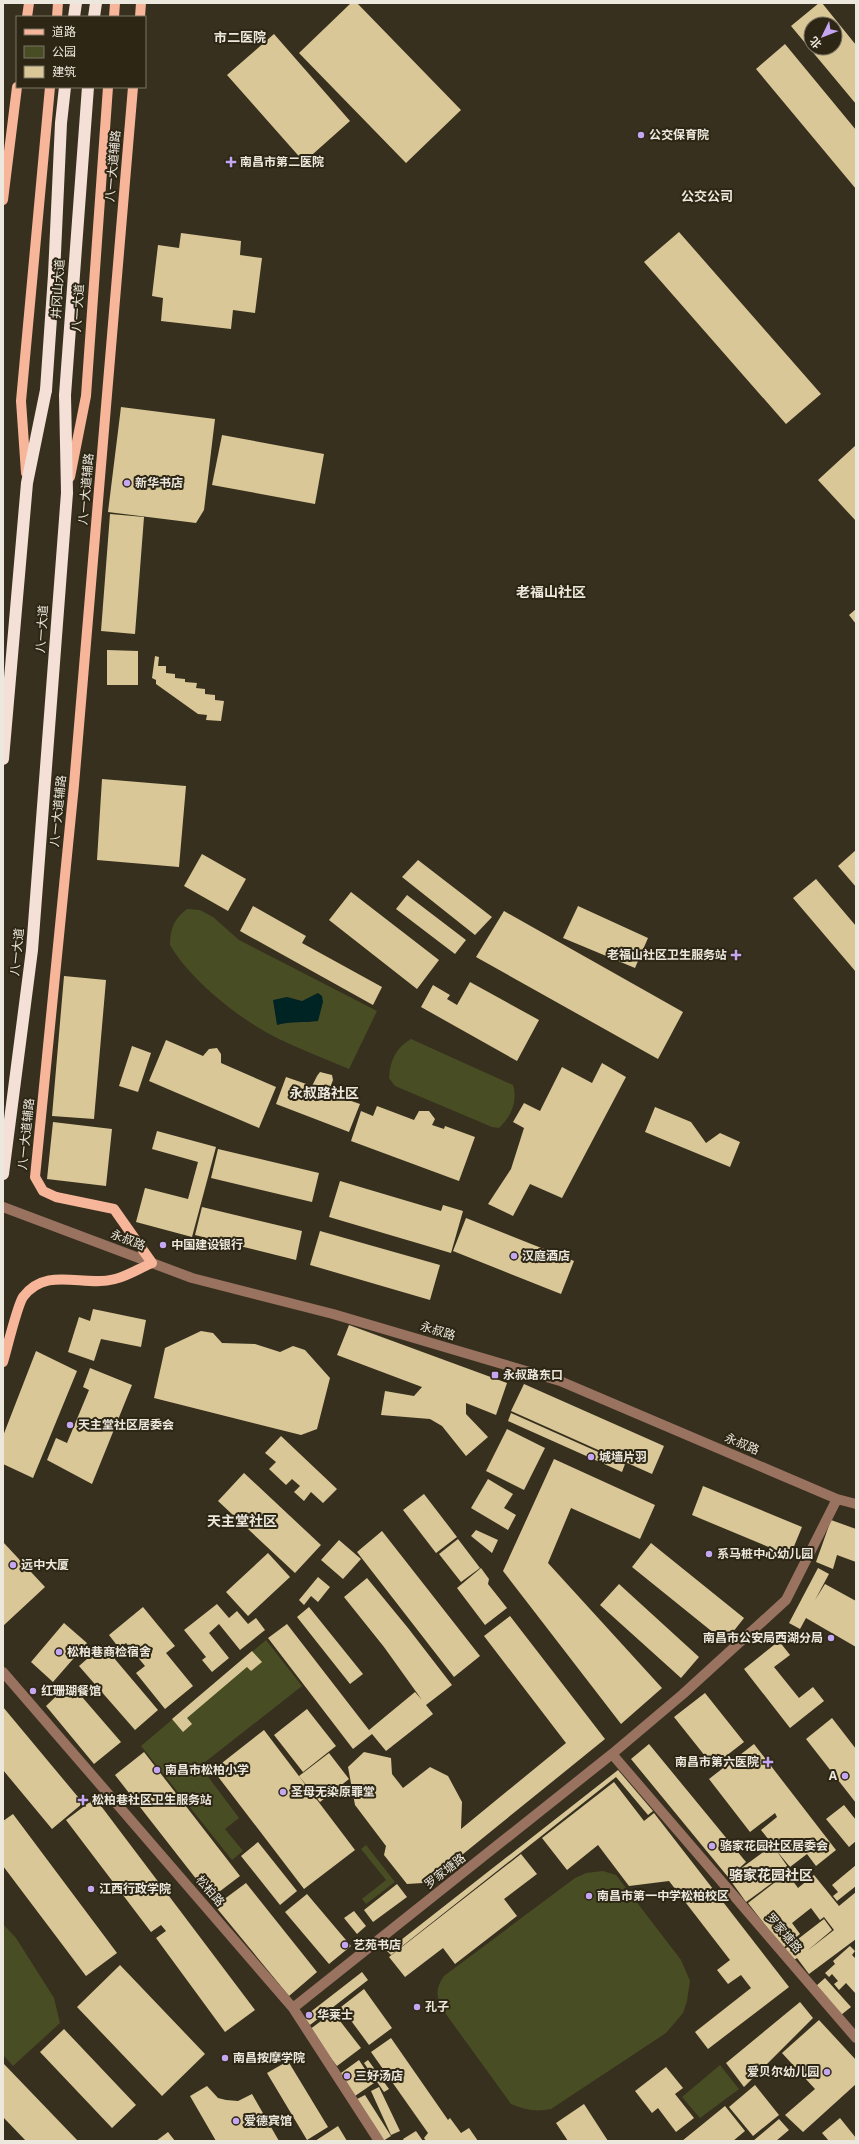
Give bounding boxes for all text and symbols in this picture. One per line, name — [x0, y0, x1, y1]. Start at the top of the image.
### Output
legend — [16, 16, 146, 88]
north arrow — [803, 16, 843, 56]
text: 道路 — [52, 23, 76, 40]
district label: 市二医院 — [214, 28, 266, 46]
text: 北 — [806, 34, 825, 52]
text: 公园 — [52, 43, 76, 60]
text: 建筑 — [52, 63, 76, 80]
place label: 公交保育院 — [649, 126, 709, 143]
street label: 八一大道辅路 — [101, 129, 124, 203]
marker: 公交保育院 — [636, 130, 646, 140]
place label: 南昌市第二医院 — [240, 153, 324, 170]
marker: 南昌市第二医院 — [225, 156, 237, 168]
district label: 公交公司 — [681, 187, 733, 205]
street label: 井冈山大道 — [47, 258, 68, 319]
street label: 八一大道 — [67, 283, 88, 333]
street label: 八一大道辅路 — [74, 452, 97, 526]
place label: 新华书店 — [135, 474, 183, 491]
marker: 新华书店 — [122, 478, 132, 488]
district label: 老福山社区 — [516, 582, 586, 601]
street label: 八一大道 — [31, 604, 52, 654]
street label: 八一大道辅路 — [45, 774, 70, 848]
street label: 八一大道 — [6, 927, 27, 977]
place label: 老福山社区卫生服务站 — [607, 946, 727, 963]
marker: 老福山社区卫生服务站 — [730, 949, 742, 961]
district label: 永叔路社区 — [289, 1083, 359, 1102]
street label: 八一大道辅路 — [13, 1097, 38, 1171]
street label: 永叔路 — [108, 1225, 148, 1254]
place label: 中国建设银行 — [171, 1236, 243, 1253]
marker: 中国建设银行 — [158, 1240, 168, 1250]
place label: 汉庭酒店 — [522, 1247, 570, 1264]
marker: 汉庭酒店 — [509, 1251, 519, 1261]
street label: 永叔路 — [418, 1317, 458, 1344]
place label: 永叔路东口 — [503, 1366, 563, 1383]
marker: 永叔路东口 — [490, 1370, 500, 1380]
place label: 天主堂社区居委会 — [78, 1416, 174, 1433]
marker: 天主堂社区居委会 — [65, 1420, 75, 1430]
street label: 永叔路 — [722, 1429, 762, 1458]
place label: 城墙片羽 — [599, 1448, 647, 1465]
marker: 城墙片羽 — [586, 1452, 596, 1462]
district label: 天主堂社区 — [207, 1511, 277, 1530]
place label: 系马桩中心幼儿园 — [717, 1545, 813, 1562]
marker: 系马桩中心幼儿园 — [704, 1549, 714, 1559]
place label: 远中大厦 — [21, 1556, 69, 1573]
marker: 远中大厦 — [8, 1560, 18, 1570]
place label: 南昌市公安局西湖分局 — [703, 1629, 823, 1646]
marker: 南昌市公安局西湖分局 — [826, 1633, 836, 1643]
place label: 松柏巷商检宿舍 — [67, 1643, 151, 1660]
marker: 松柏巷商检宿舍 — [54, 1647, 64, 1657]
place label: 红珊瑚餐馆 — [41, 1682, 101, 1699]
marker: 红珊瑚餐馆 — [28, 1686, 38, 1696]
place label: 南昌市第六医院 — [675, 1753, 759, 1770]
marker: 南昌市第六医院 — [762, 1756, 774, 1768]
place label: 南昌市松柏小学 — [165, 1761, 249, 1778]
marker: 南昌市松柏小学 — [152, 1765, 162, 1775]
place label: A — [829, 1767, 838, 1784]
marker: A — [840, 1771, 850, 1781]
place label: 圣母无染原罪堂 — [291, 1783, 375, 1800]
marker: 圣母无染原罪堂 — [278, 1787, 288, 1797]
place label: 松柏巷社区卫生服务站 — [92, 1791, 212, 1808]
marker: 松柏巷社区卫生服务站 — [77, 1794, 89, 1806]
place label: 骆家花园社区居委会 — [720, 1837, 828, 1854]
marker: 骆家花园社区居委会 — [707, 1841, 717, 1851]
street label: 罗家塘路 — [421, 1849, 469, 1892]
district label: 骆家花园社区 — [729, 1865, 813, 1884]
street label: 松柏路 — [192, 1872, 229, 1910]
place label: 江西行政学院 — [99, 1880, 171, 1897]
marker: 江西行政学院 — [86, 1884, 96, 1894]
place label: 南昌市第一中学松柏校区 — [597, 1887, 729, 1904]
marker: 南昌市第一中学松柏校区 — [584, 1891, 594, 1901]
street label: 罗家塘路 — [762, 1909, 807, 1956]
place label: 艺苑书店 — [353, 1936, 401, 1953]
marker: 艺苑书店 — [340, 1940, 350, 1950]
place label: 孔子 — [425, 1998, 449, 2015]
marker: 孔子 — [412, 2002, 422, 2012]
place label: 华莱士 — [317, 2006, 353, 2023]
marker: 华莱士 — [304, 2010, 314, 2020]
place label: 南昌按摩学院 — [233, 2049, 305, 2066]
marker: 南昌按摩学院 — [220, 2053, 230, 2063]
place label: 爱贝尔幼儿园 — [747, 2063, 819, 2080]
place label: 三好汤店 — [355, 2067, 403, 2084]
marker: 爱贝尔幼儿园 — [822, 2067, 832, 2077]
marker: 三好汤店 — [342, 2071, 352, 2081]
place label: 爱德宾馆 — [244, 2112, 292, 2129]
marker: 爱德宾馆 — [231, 2116, 241, 2126]

